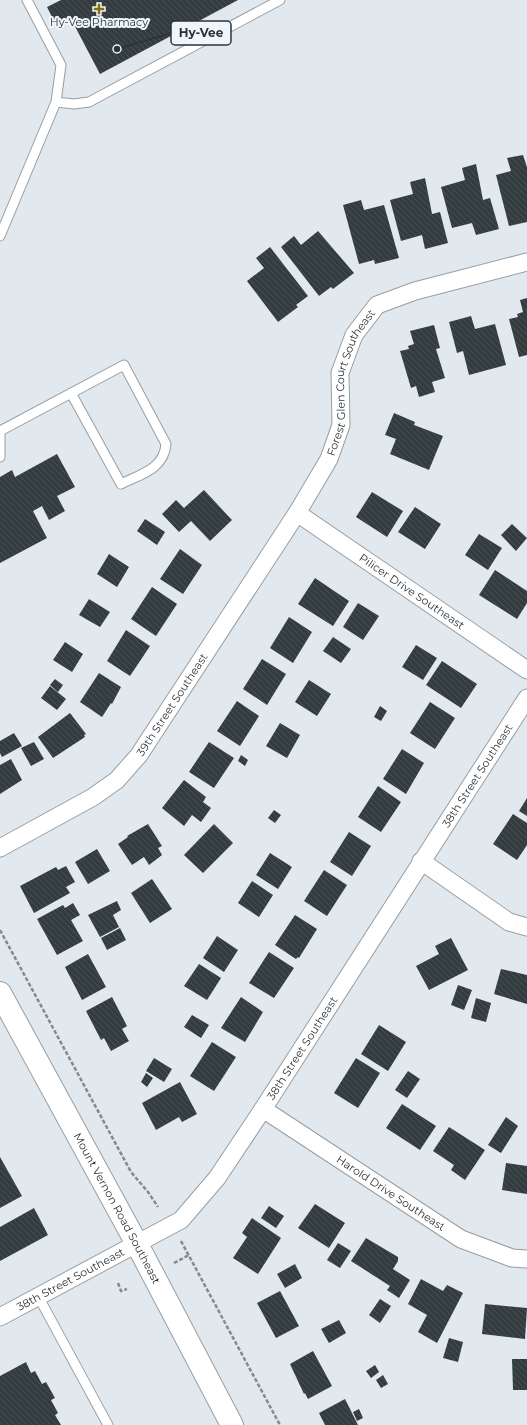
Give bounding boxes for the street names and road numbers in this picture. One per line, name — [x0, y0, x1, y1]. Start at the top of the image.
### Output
street label: Forest Glen Court Southeast — [324, 306, 378, 458]
street label: Pilicer Drive Southeast — [356, 551, 468, 633]
street label: 39th Street Southeast — [133, 650, 211, 759]
street label: 38th Street Southeast — [439, 721, 516, 830]
street label: 38th Street Southeast — [264, 993, 341, 1102]
street label: Mount Vernon Road Southeast — [71, 1130, 164, 1287]
street label: Harold Drive Southeast — [334, 1152, 448, 1234]
street label: 38th Street Southeast — [14, 1244, 127, 1314]

